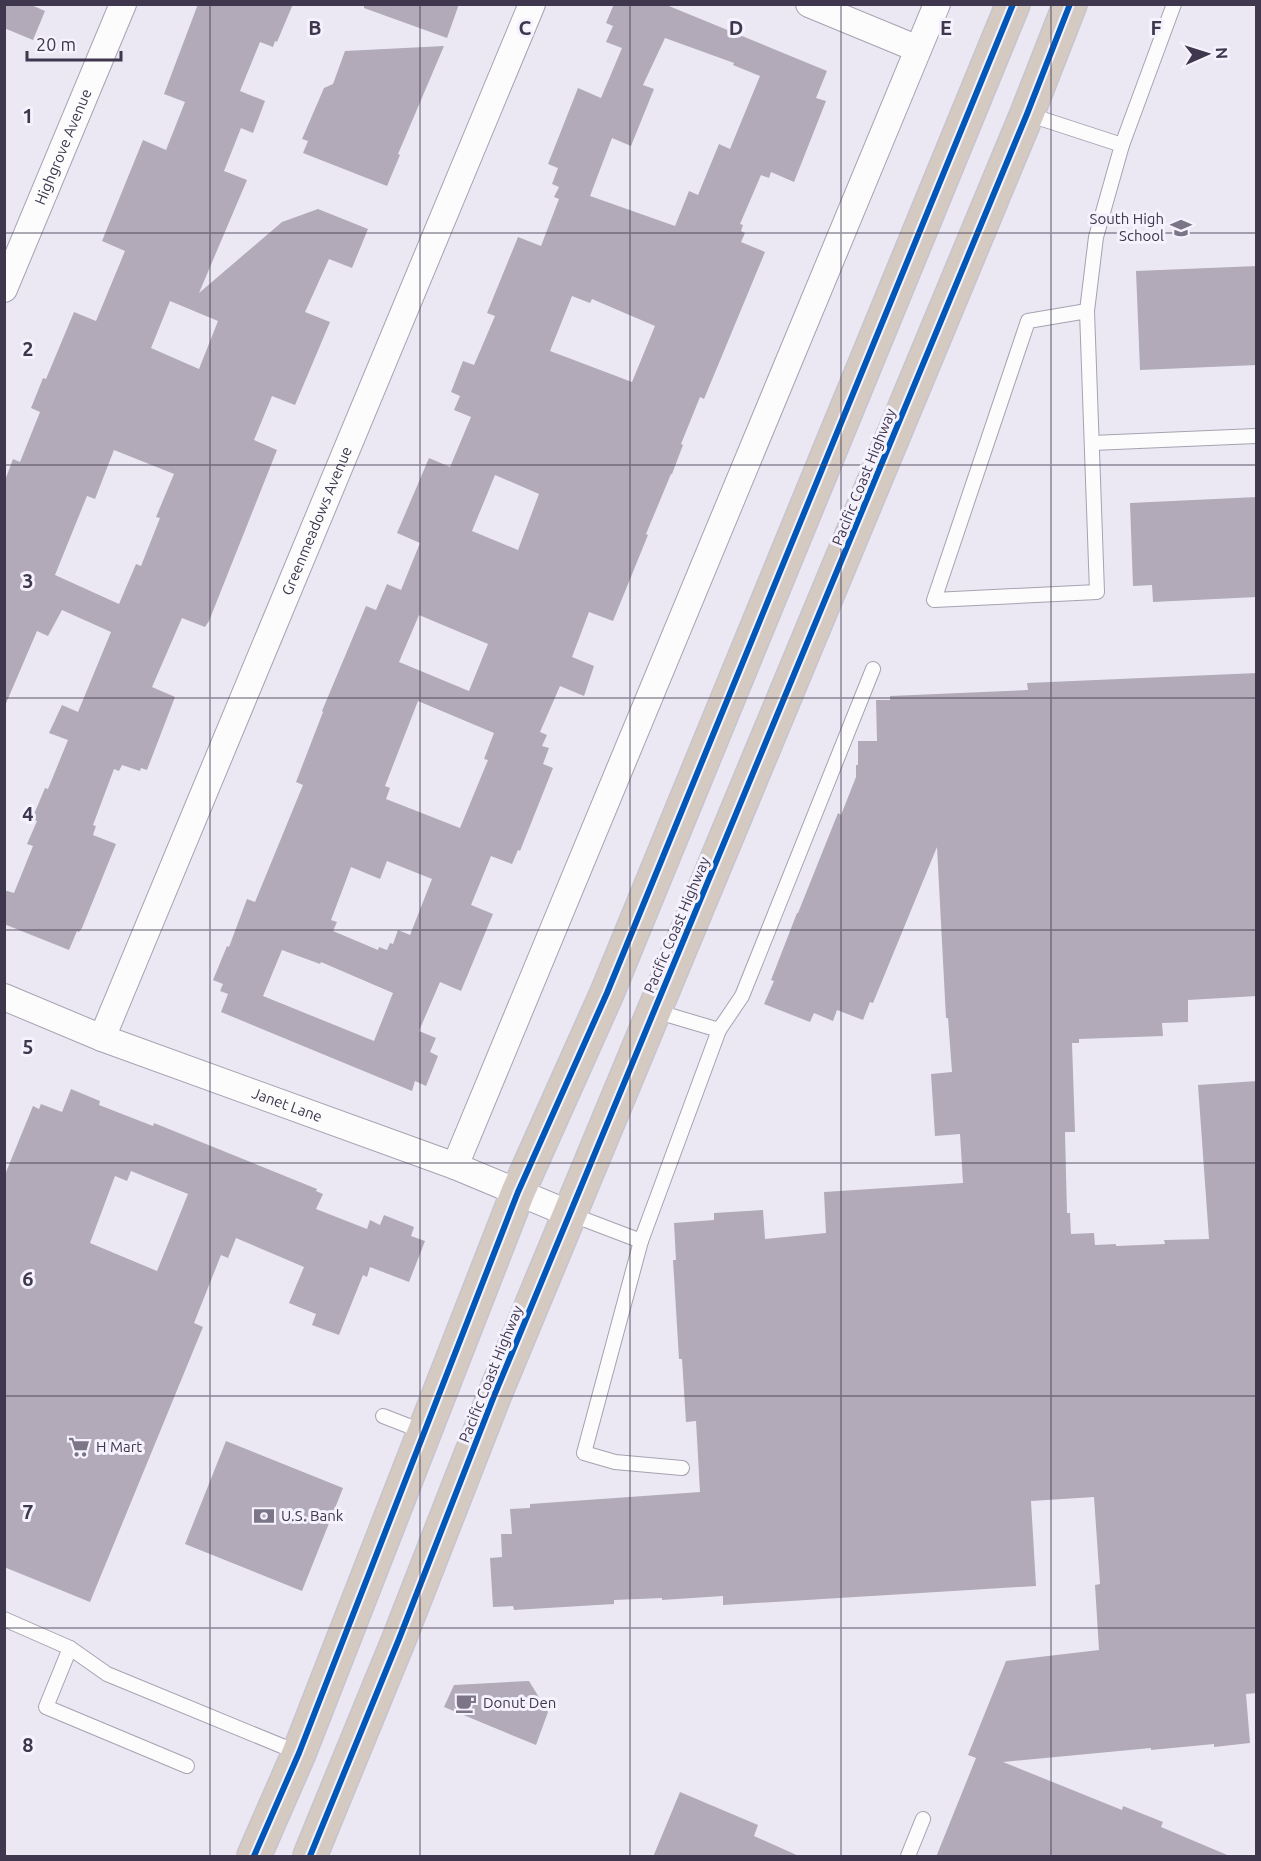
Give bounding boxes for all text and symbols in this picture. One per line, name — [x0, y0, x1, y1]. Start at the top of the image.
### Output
text: B — [308, 16, 322, 39]
text: C — [519, 16, 532, 39]
text: D — [729, 16, 743, 39]
text: E — [940, 16, 952, 39]
text: F — [1150, 16, 1162, 39]
scale bar — [27, 24, 122, 62]
north arrow — [1177, 24, 1237, 84]
text: 20 m — [36, 34, 76, 54]
text: N — [1213, 47, 1231, 60]
street label: Highgrove Avenue — [31, 86, 95, 207]
text: 1 — [22, 104, 34, 127]
place label: South High School — [1090, 210, 1164, 244]
school or university icon: South High School — [1169, 216, 1193, 240]
text: 2 — [22, 337, 34, 360]
street label: Pacific Coast Highway — [828, 406, 899, 548]
street label: Greenmeadows Avenue — [278, 444, 355, 598]
text: 3 — [22, 569, 34, 592]
text: 4 — [22, 802, 34, 825]
street label: Pacific Coast Highway — [640, 854, 713, 995]
text: 5 — [22, 1035, 34, 1058]
street label: Janet Lane — [250, 1084, 325, 1125]
text: 6 — [22, 1267, 34, 1290]
street label: Pacific Coast Highway — [455, 1303, 526, 1445]
supermarket icon: H Mart — [67, 1435, 91, 1459]
place label: H Mart — [96, 1438, 142, 1455]
text: 7 — [22, 1500, 34, 1523]
bank icon: U.S. Bank — [252, 1504, 276, 1528]
place label: U.S. Bank — [281, 1507, 344, 1524]
cafe icon: Donut Den — [454, 1691, 478, 1715]
place label: Donut Den — [483, 1694, 556, 1711]
text: 8 — [22, 1733, 34, 1756]

